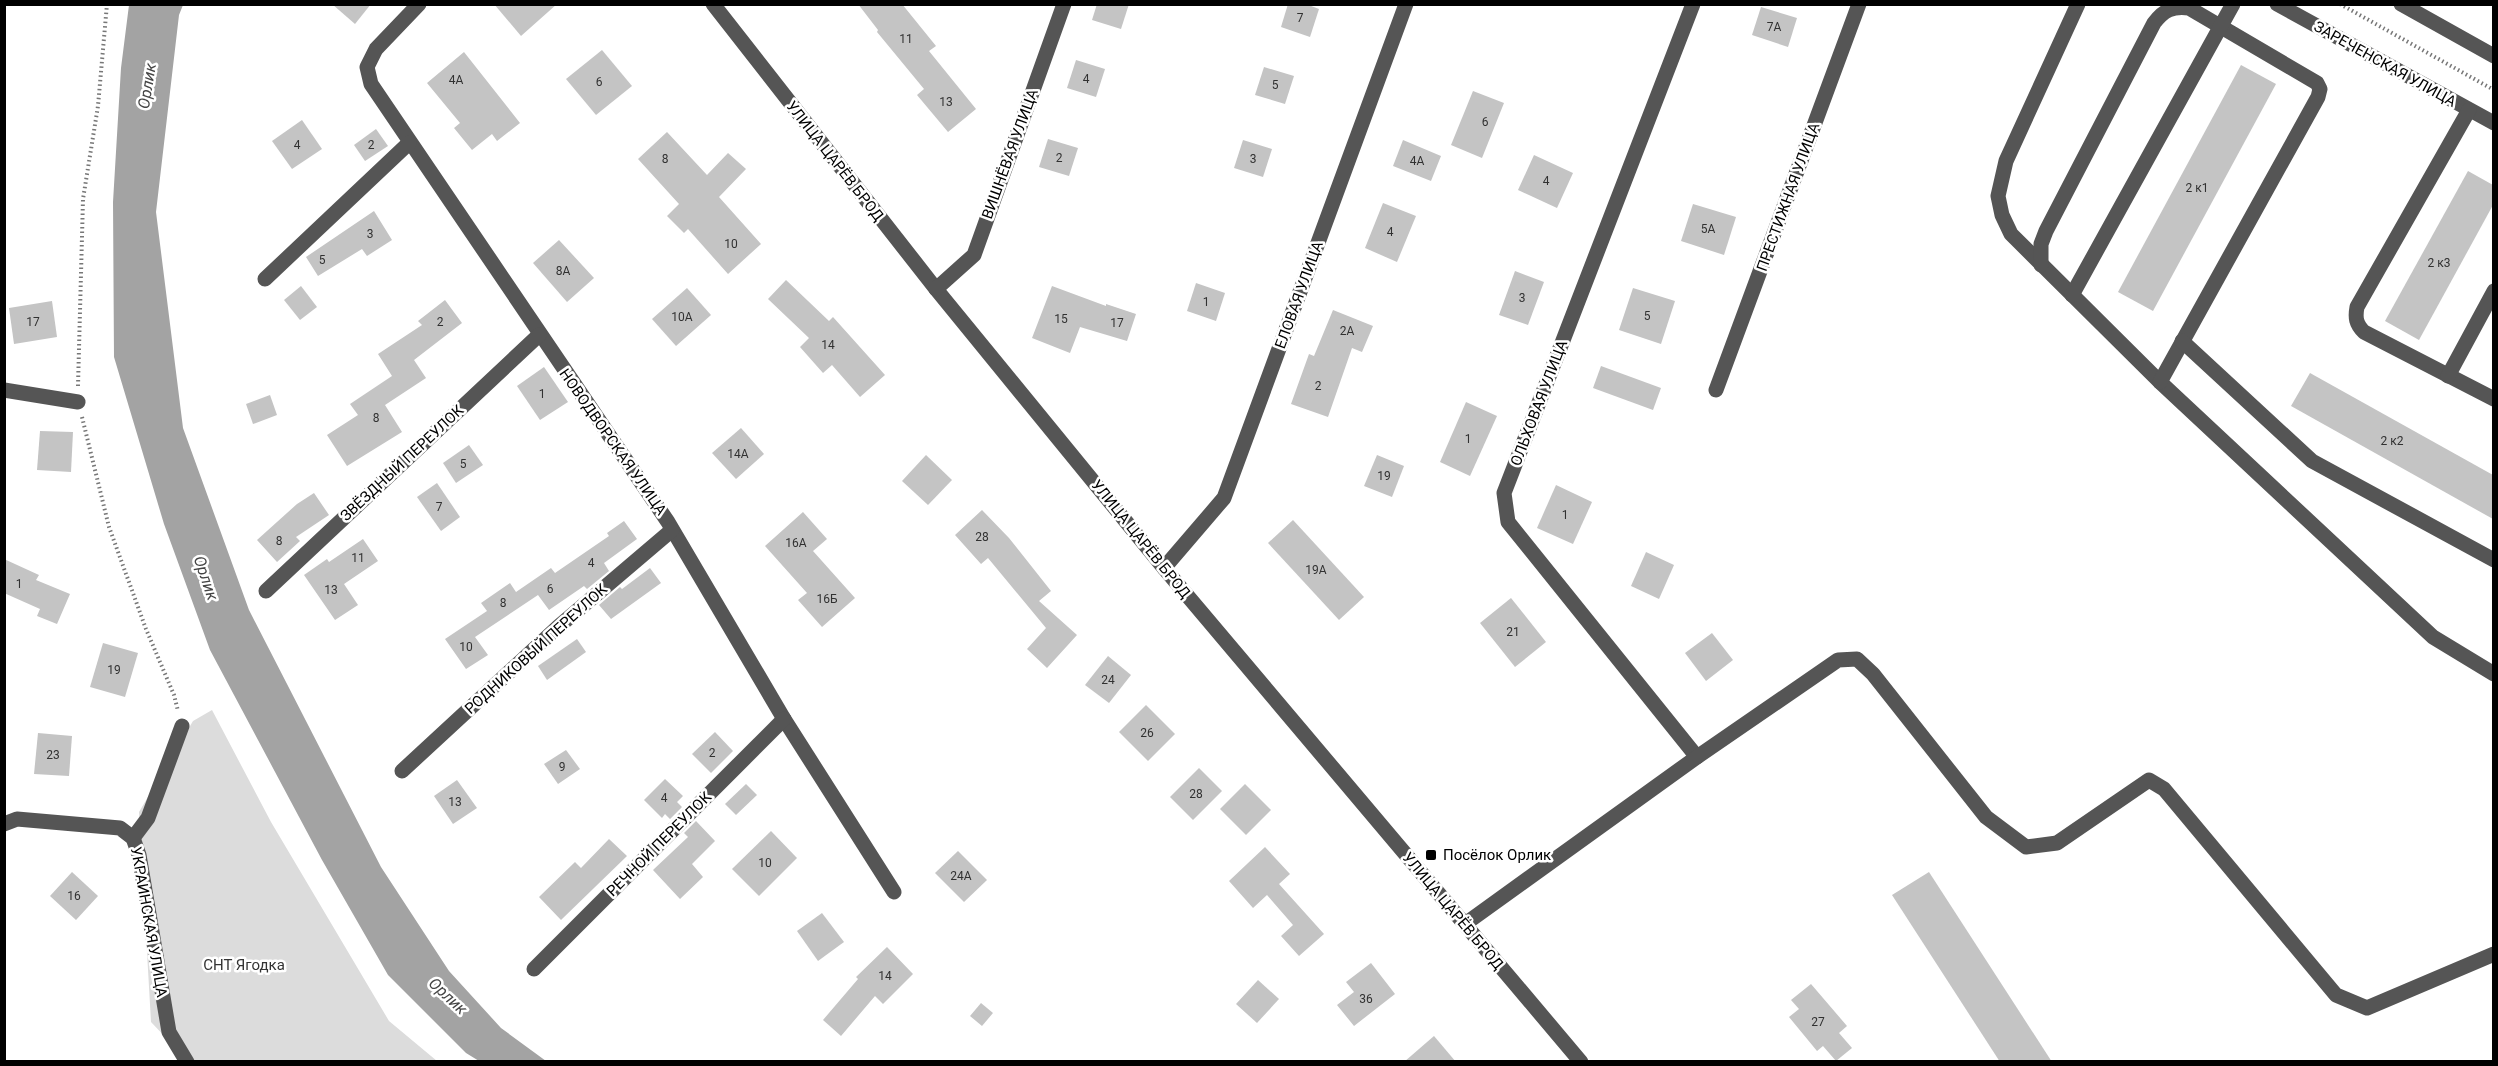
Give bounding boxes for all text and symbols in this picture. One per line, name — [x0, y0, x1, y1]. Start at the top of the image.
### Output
house number: 7 — [1297, 11, 1304, 25]
street label: ЗАРЕЧЕНСКАЯ УЛИЦА — [2311, 17, 2459, 111]
house number: 7А — [1767, 20, 1781, 34]
house number: 11 — [899, 32, 913, 46]
water label: Орлик — [134, 61, 160, 110]
house number: 4 — [1083, 72, 1090, 86]
house number: 4А — [449, 73, 463, 87]
house number: 6 — [596, 75, 603, 89]
house number: 5 — [1272, 78, 1279, 92]
street label: ВИШНЁВАЯ УЛИЦА — [978, 86, 1042, 221]
house number: 13 — [939, 95, 953, 109]
street label: УЛИЦА ЦАРЁВ БРОД — [783, 97, 887, 225]
house number: 6 — [1482, 115, 1489, 129]
street label: ПРЕСТИЖНАЯ УЛИЦА — [1753, 120, 1823, 274]
house number: 4 — [294, 138, 301, 152]
house number: 2 — [368, 138, 375, 152]
house number: 2 — [1056, 151, 1063, 165]
house number: 8 — [662, 152, 669, 166]
house number: 3 — [1250, 152, 1256, 166]
house number: 4А — [1410, 154, 1424, 168]
house number: 4 — [1543, 174, 1550, 188]
house number: 2 к1 — [2186, 181, 2208, 195]
house number: 5А — [1701, 222, 1715, 236]
house number: 4 — [1387, 225, 1394, 239]
house number: 3 — [367, 227, 373, 241]
house number: 10 — [724, 237, 738, 251]
street label: ЕЛОВАЯ УЛИЦА — [1271, 239, 1327, 351]
house number: 5 — [319, 253, 326, 267]
house number: 2 к3 — [2428, 256, 2450, 270]
house number: 8А — [556, 264, 570, 278]
house number: 3 — [1519, 291, 1525, 305]
house number: 1 — [1203, 295, 1209, 309]
house number: 5 — [1644, 309, 1651, 323]
house number: 10А — [671, 310, 693, 324]
house number: 15 — [1054, 312, 1068, 326]
house number: 17 — [26, 315, 40, 329]
house number: 2 — [437, 315, 444, 329]
house number: 17 — [1110, 316, 1124, 330]
house number: 2А — [1340, 324, 1354, 338]
street label: ОЛЬХОВАЯ УЛИЦА — [1507, 337, 1571, 468]
house number: 14 — [821, 338, 835, 352]
street label: НОВОДВОРСКАЯ УЛИЦА — [556, 365, 671, 519]
house number: 2 — [1315, 379, 1322, 393]
house number: 1 — [539, 387, 545, 401]
street label: ЗВЁЗДНЫЙ ПЕРЕУЛОК — [337, 401, 468, 525]
house number: 8 — [373, 411, 380, 425]
house number: 1 — [1465, 432, 1471, 446]
house number: 2 к2 — [2381, 434, 2404, 448]
house number: 14А — [727, 447, 749, 461]
house number: 5 — [460, 457, 467, 471]
house number: 19 — [1377, 469, 1391, 483]
street label: УЛИЦА ЦАРЁВ БРОД — [1088, 476, 1194, 602]
house number: 7 — [436, 500, 443, 514]
house number: 1 — [1562, 508, 1568, 522]
house number: 28 — [975, 530, 989, 544]
house number: 8 — [276, 534, 283, 548]
house number: 16А — [785, 536, 807, 550]
house number: 11 — [351, 551, 365, 565]
water label: Орлик — [190, 553, 223, 603]
house number: 4 — [588, 556, 595, 570]
house number: 19А — [1305, 563, 1327, 577]
house number: 1 — [16, 577, 22, 591]
street label: РОДНИКОВЫЙ ПЕРЕУЛОК — [461, 580, 611, 718]
house number: 6 — [547, 582, 554, 596]
house number: 13 — [324, 583, 338, 597]
house number: 16Б — [816, 592, 838, 606]
house number: 8 — [500, 596, 507, 610]
house number: 21 — [1506, 625, 1520, 639]
house number: 10 — [459, 640, 473, 654]
house number: 19 — [107, 663, 121, 677]
house number: 24 — [1101, 673, 1115, 687]
house number: 26 — [1140, 726, 1154, 740]
house number: 2 — [709, 746, 716, 760]
house number: 23 — [46, 748, 60, 762]
house number: 9 — [559, 760, 565, 774]
house number: 28 — [1189, 787, 1203, 801]
street label: РЕЧНОЙ ПЕРЕУЛОК — [603, 788, 715, 900]
house number: 4 — [661, 791, 668, 805]
house number: 13 — [448, 795, 462, 809]
street label: УКРАИНСКАЯ УЛИЦА — [127, 845, 171, 999]
place label: Посёлок Орлик — [1443, 846, 1551, 864]
marker: Посёлок Орлик — [1424, 848, 1438, 862]
street label: УЛИЦА ЦАРЁВ БРОД — [1399, 849, 1507, 973]
house number: 10 — [758, 856, 772, 870]
house number: 24А — [950, 869, 972, 883]
house number: 16 — [67, 889, 81, 903]
park label: СНТ Ягодка — [203, 956, 285, 974]
house number: 14 — [878, 969, 892, 983]
water label: Орлик — [425, 973, 472, 1019]
house number: 36 — [1359, 992, 1373, 1006]
house number: 27 — [1811, 1015, 1825, 1029]

